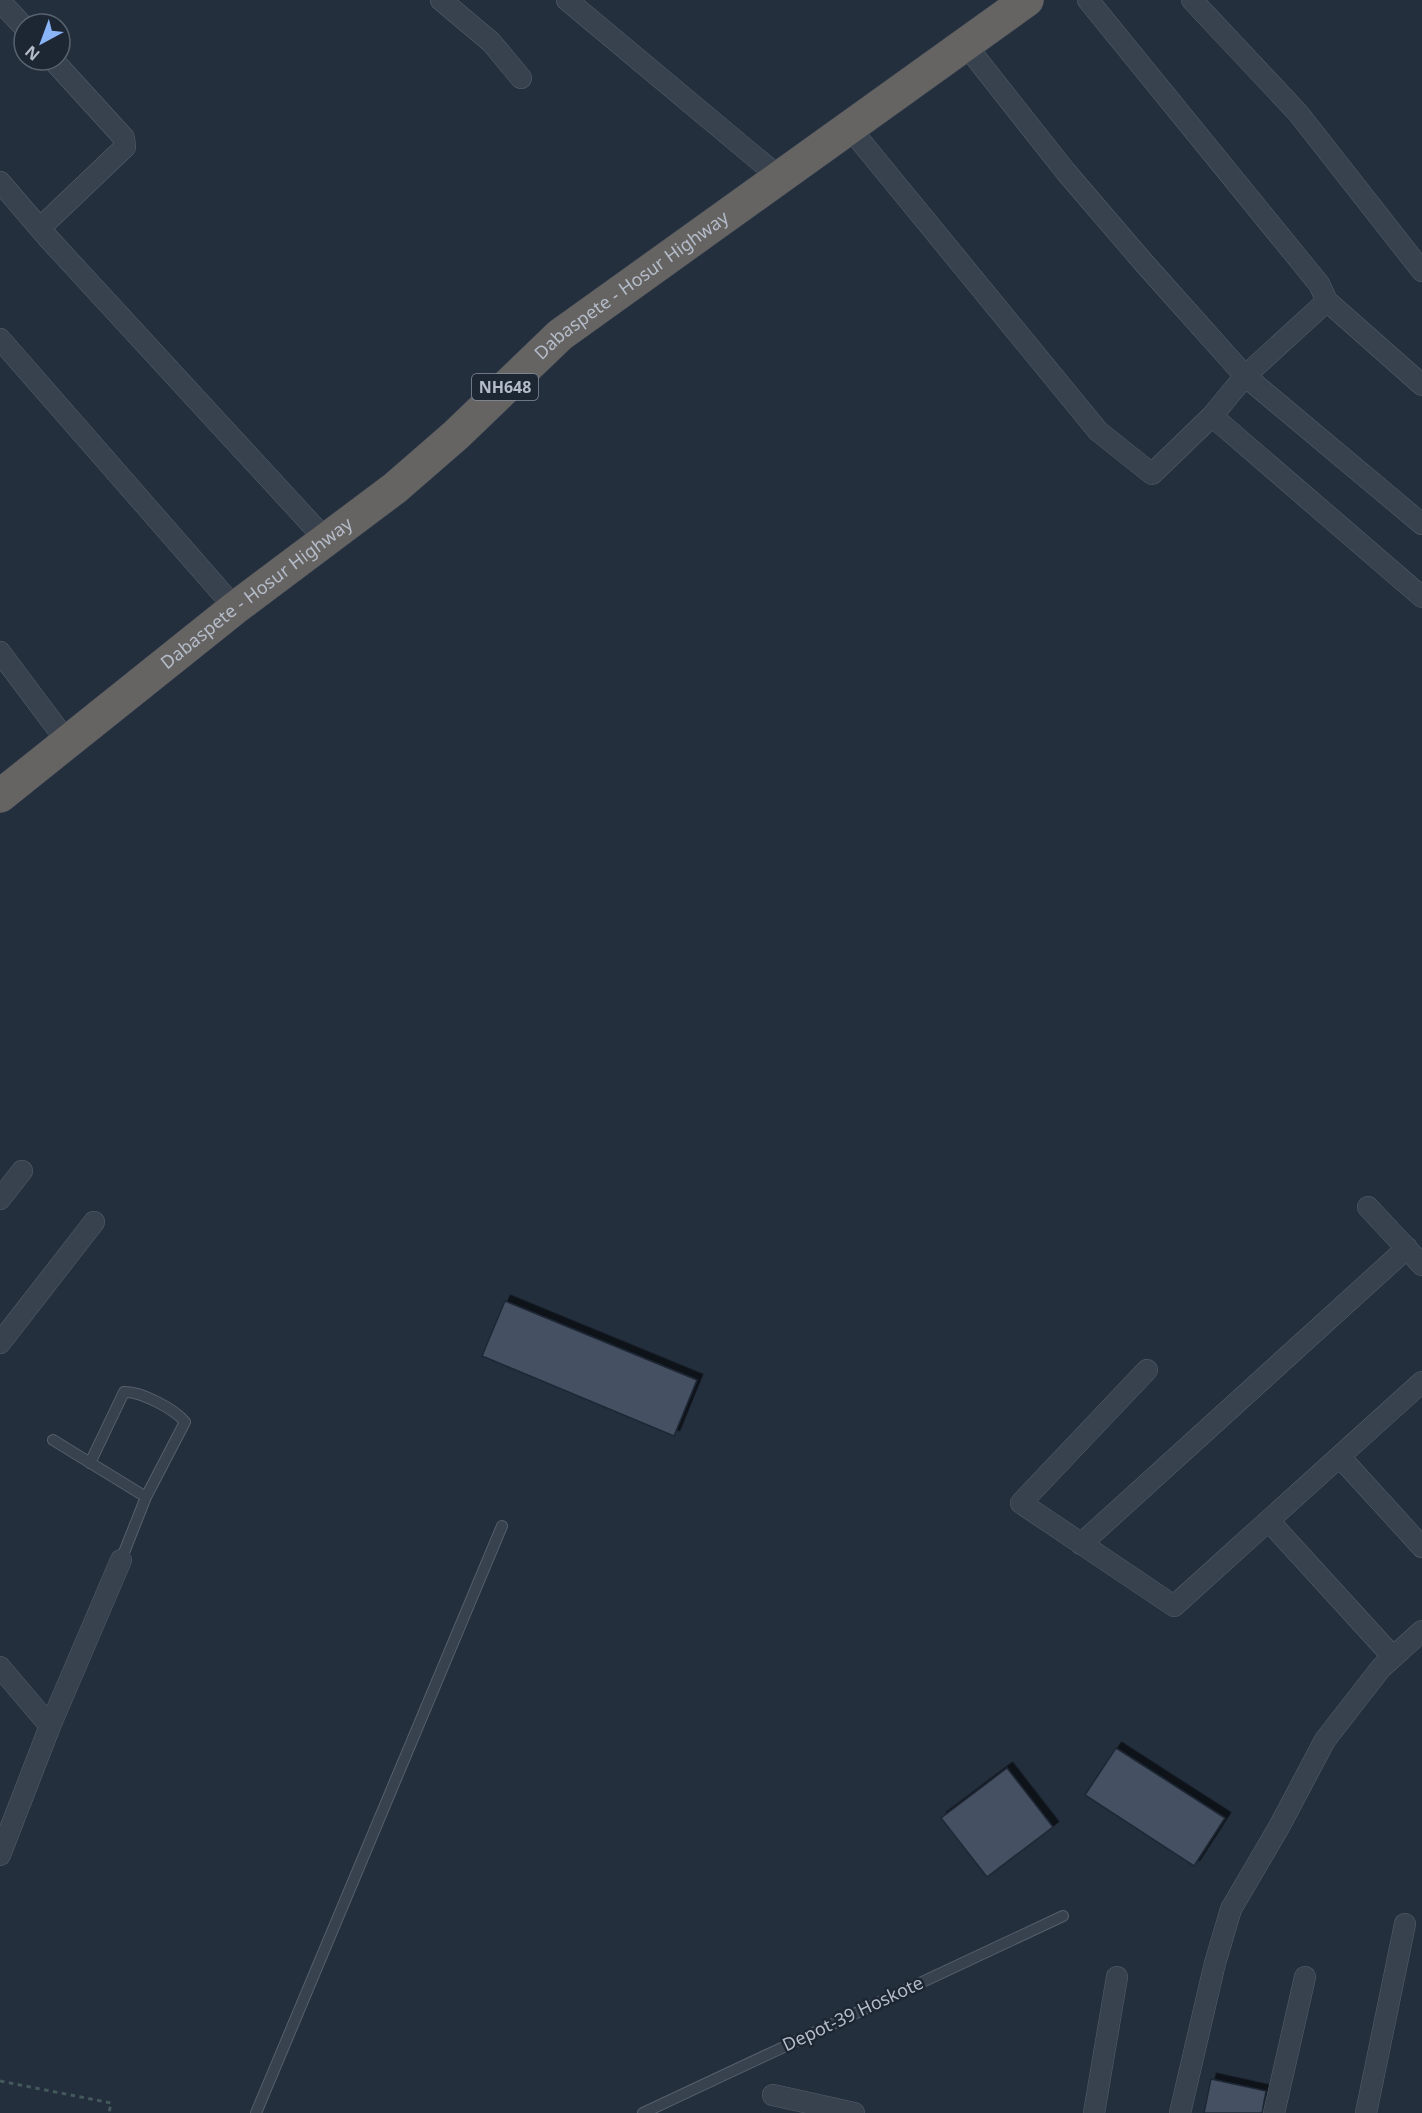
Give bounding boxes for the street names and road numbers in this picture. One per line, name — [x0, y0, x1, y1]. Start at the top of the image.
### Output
street label: Dabaspete - Hosur Highway — [529, 205, 734, 364]
road number: NH648 — [472, 374, 538, 400]
street label: Dabaspete - Hosur Highway — [155, 511, 357, 674]
street label: Depot-39 Hoskote — [778, 1970, 927, 2056]

